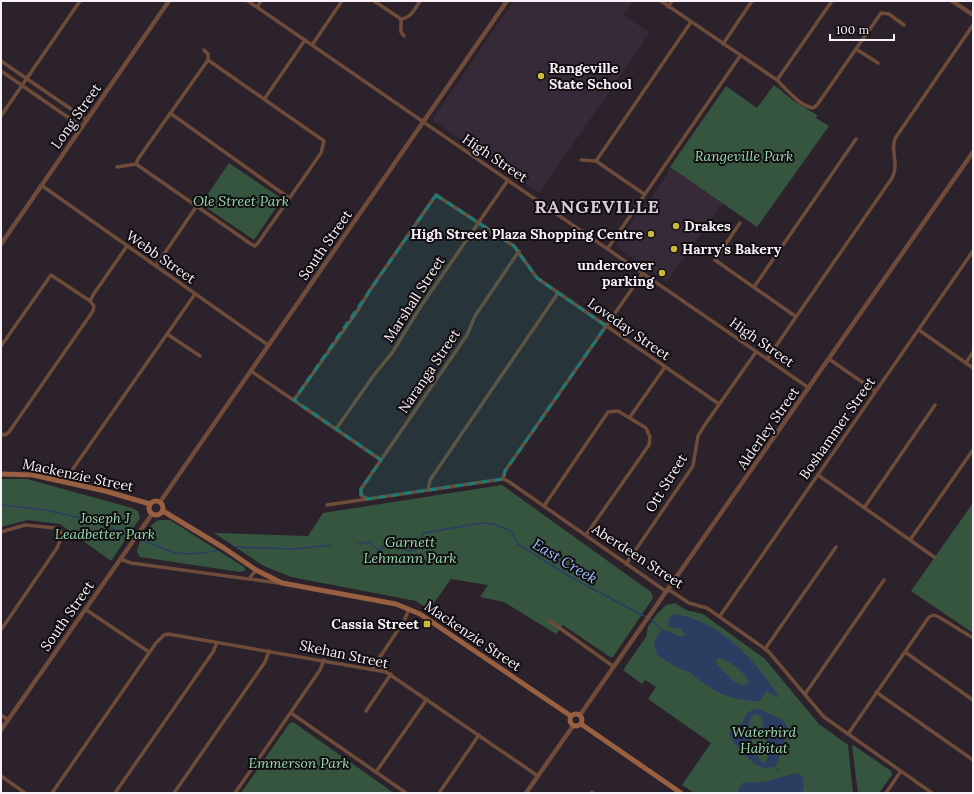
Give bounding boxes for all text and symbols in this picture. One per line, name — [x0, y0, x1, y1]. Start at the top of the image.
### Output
scale bar — [830, 16, 894, 42]
text: 100 m — [836, 22, 869, 37]
place label: Rangeville State School — [549, 59, 632, 93]
marker: Rangeville State School — [536, 71, 546, 81]
street label: Long Street — [47, 79, 105, 152]
street label: High Street — [459, 130, 531, 187]
park label: Rangeville Park — [695, 147, 793, 165]
park label: Ole Street Park — [193, 192, 289, 210]
district label: RANGEVILLE — [534, 195, 660, 218]
street label: South Street — [294, 206, 356, 284]
place label: Drakes — [684, 217, 731, 235]
marker: Drakes — [671, 221, 681, 231]
place label: High Street Plaza Shopping Centre — [411, 225, 643, 243]
street label: Webb Street — [123, 227, 200, 288]
marker: High Street Plaza Shopping Centre — [646, 229, 656, 239]
place label: Harry's Bakery — [682, 240, 782, 258]
marker: Harry's Bakery — [669, 244, 679, 254]
street label: Marshall Street — [379, 252, 449, 346]
place label: undercover parking — [577, 256, 655, 290]
marker: undercover parking — [657, 268, 667, 278]
street label: Loveday Street — [584, 294, 674, 365]
street label: High Street — [726, 313, 798, 371]
street label: Naranga Street — [394, 325, 464, 417]
street label: Boshammer Street — [795, 373, 879, 483]
street label: Alderley Street — [732, 383, 803, 474]
street label: Ott Street — [641, 450, 691, 516]
street label: Mackenzie Street — [21, 454, 136, 496]
park label: Joseph J Leadbetter Park — [55, 509, 155, 543]
street label: Aberdeen Street — [588, 519, 688, 593]
park label: Garnett Lehmann Park — [364, 533, 456, 567]
water label: East Creek — [529, 534, 601, 588]
street label: South Street — [36, 577, 98, 655]
street label: Mackenzie Street — [421, 597, 525, 675]
place label: Cassia Street — [331, 615, 419, 633]
marker: Cassia Street — [422, 619, 432, 629]
street label: Skehan Street — [298, 636, 391, 672]
park label: Waterbird Habitat — [732, 723, 796, 757]
park label: Emmerson Park — [248, 754, 350, 772]

